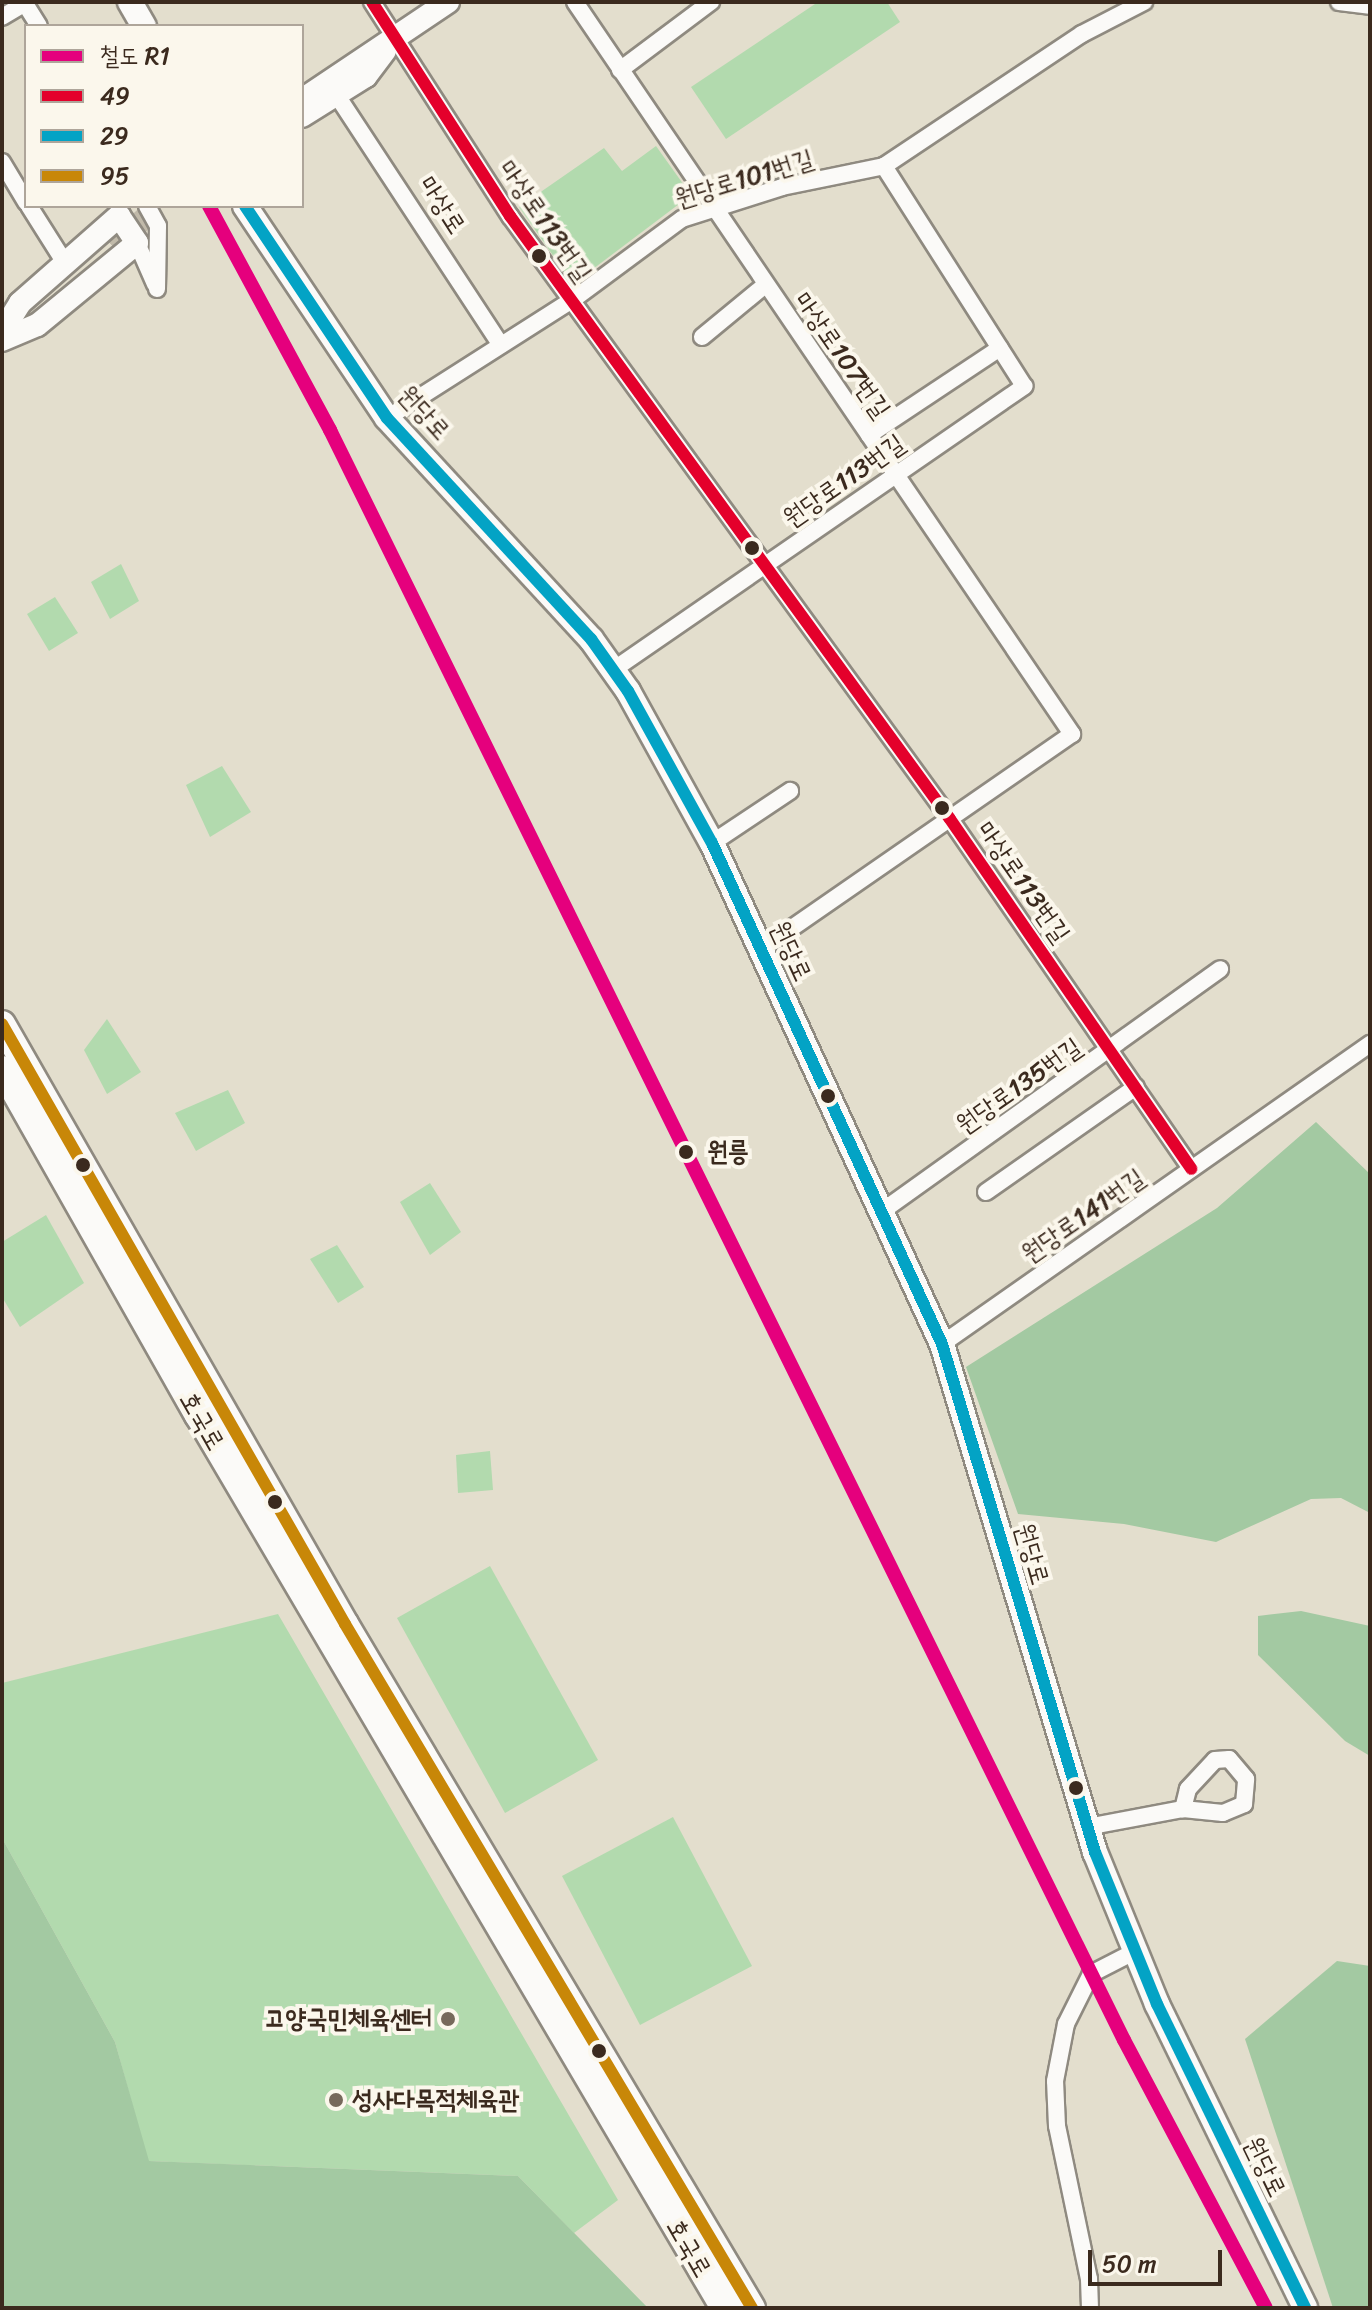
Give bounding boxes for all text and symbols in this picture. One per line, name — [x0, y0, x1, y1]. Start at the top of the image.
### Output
legend — [24, 24, 304, 208]
text: 철도 R1 — [100, 35, 170, 77]
text: 49 — [100, 75, 130, 117]
text: 29 — [100, 115, 129, 157]
street label: 원당로101번길 — [671, 143, 817, 215]
street label: 마상로113번길 — [492, 154, 598, 288]
text: 95 — [100, 155, 129, 197]
street label: 마상로 — [412, 170, 472, 240]
unlabelled marker — [531, 248, 547, 264]
street label: 마상로107번길 — [787, 286, 897, 424]
street label: 원당로 — [391, 379, 457, 447]
street label: 원당로113번길 — [777, 428, 911, 534]
unlabelled marker — [744, 540, 760, 556]
unlabelled marker — [934, 800, 950, 816]
street label: 마상로113번길 — [970, 815, 1076, 949]
street label: 원당로 — [764, 916, 818, 986]
street label: 원당로135번길 — [950, 1031, 1088, 1141]
unlabelled marker — [820, 1088, 836, 1104]
place label: 원릉 — [707, 1136, 749, 1168]
marker: 원릉 — [672, 1138, 700, 1166]
unlabelled marker — [75, 1157, 91, 1173]
street label: 원당로141번길 — [1015, 1162, 1151, 1270]
street label: 호국로 — [173, 1386, 231, 1456]
unlabelled marker — [267, 1494, 283, 1510]
street label: 원당로 — [1008, 1520, 1056, 1588]
unlabelled marker — [1068, 1780, 1084, 1796]
place label: 고양국민체육센터 — [265, 2003, 432, 2035]
marker: 고양국민체육센터 — [439, 2010, 457, 2028]
unlabelled marker — [591, 2043, 607, 2059]
place label: 성사다목적체육관 — [352, 2084, 519, 2116]
marker: 성사다목적체육관 — [327, 2091, 345, 2109]
street label: 원당로 — [1237, 2132, 1293, 2202]
street label: 호국로 — [660, 2213, 718, 2283]
scale bar — [1092, 2234, 1226, 2284]
text: 50 m — [1102, 2243, 1157, 2285]

